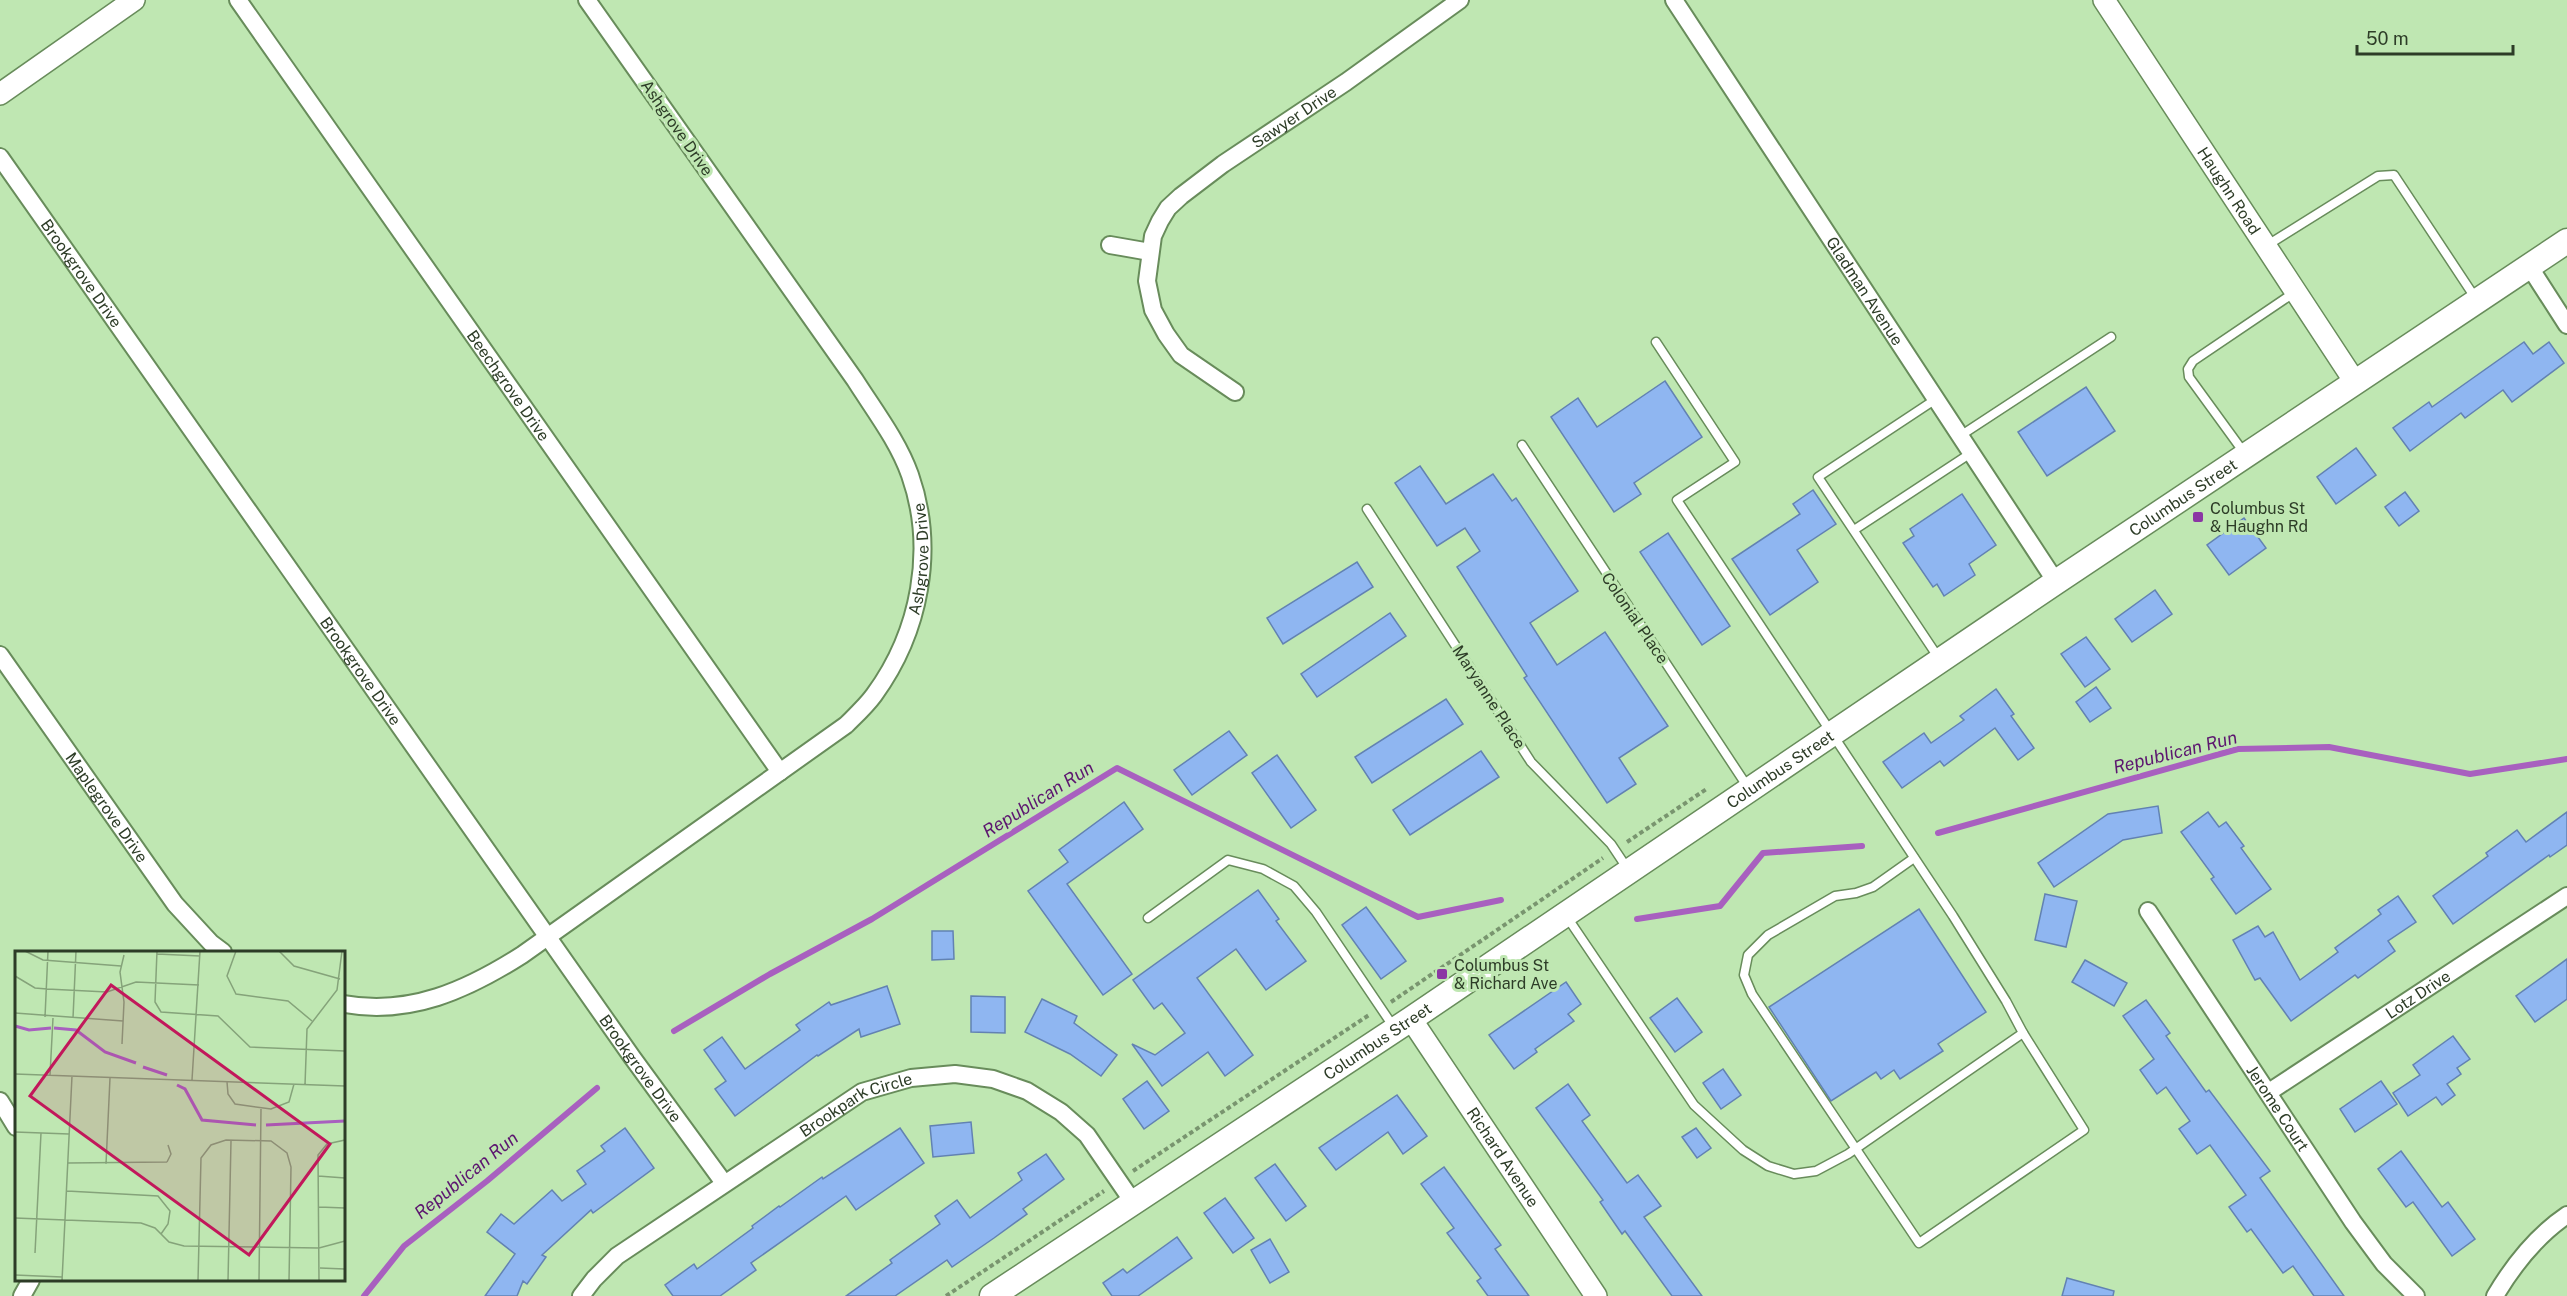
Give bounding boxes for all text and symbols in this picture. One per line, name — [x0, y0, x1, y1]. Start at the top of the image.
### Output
scale bar — [2357, 18, 2513, 56]
text: 50 m — [2366, 28, 2409, 49]
street label: Ashgrove Drive — [637, 76, 717, 180]
street label: Sawyer Drive — [1248, 82, 1340, 152]
street label: Haughn Road — [2194, 143, 2265, 238]
street label: Brookgrove Drive — [37, 215, 126, 331]
street label: Gladman Avenue — [1822, 233, 1907, 349]
street label: Beechgrove Drive — [463, 326, 554, 445]
street label: Columbus Street — [2125, 455, 2240, 540]
place label: Columbus St & Haughn Rd — [2210, 499, 2308, 536]
street label: Ashgrove Drive — [904, 501, 932, 617]
marker: Columbus St & Haughn Rd — [2191, 510, 2205, 524]
street label: Colonial Place — [1598, 569, 1672, 667]
street label: Brookgrove Drive — [316, 613, 405, 729]
street label: Maryanne Place — [1448, 642, 1530, 752]
street label: Columbus Street — [1723, 726, 1837, 812]
water label: Republican Run — [2111, 726, 2239, 778]
street label: Maplegrove Drive — [62, 748, 152, 866]
water label: Republican Run — [979, 756, 1097, 842]
inset map — [15, 951, 345, 1281]
place label: Columbus St & Richard Ave — [1454, 956, 1557, 993]
street label: Lotz Drive — [2382, 966, 2454, 1022]
marker: Columbus St & Richard Ave — [1435, 967, 1449, 981]
street label: Columbus Street — [1320, 999, 1435, 1084]
street label: Brookgrove Drive — [596, 1011, 686, 1126]
street label: Jerome Court — [2243, 1062, 2313, 1155]
street label: Brookpark Circle — [796, 1069, 914, 1141]
street label: Richard Avenue — [1463, 1104, 1543, 1211]
water label: Republican Run — [410, 1127, 522, 1223]

